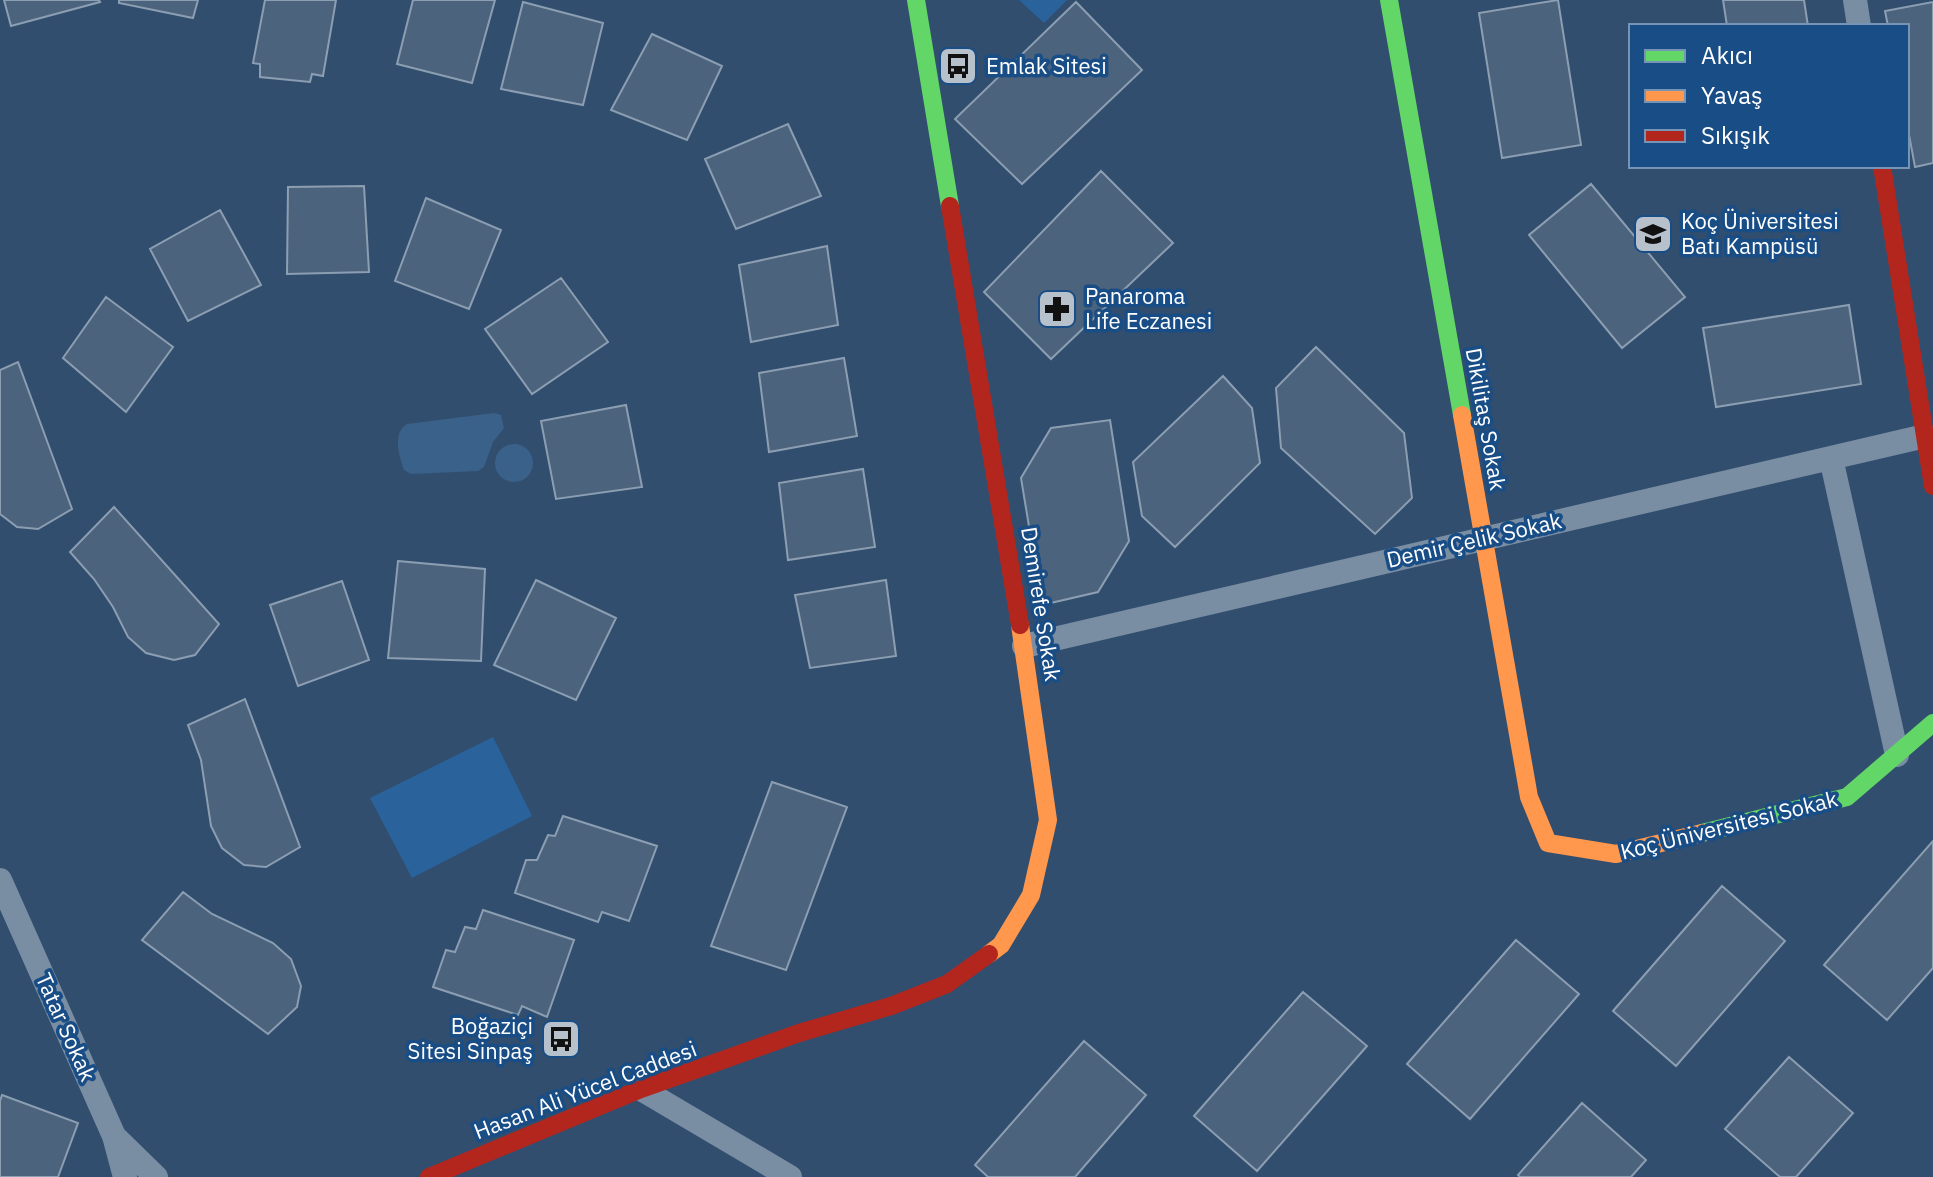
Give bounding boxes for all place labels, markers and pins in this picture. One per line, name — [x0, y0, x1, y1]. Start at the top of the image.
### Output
bus stop icon: Emlak Sitesi — [937, 45, 979, 87]
place label: Emlak Sitesi — [986, 51, 1107, 80]
place label: Koç Üniversitesi Batı Kampüsü — [1681, 206, 1839, 260]
school or university icon: Koç Üniversitesi Batı Kampüsü — [1632, 213, 1674, 255]
place label: Panaroma Life Eczanesi — [1085, 281, 1212, 335]
pharmacy icon: Panaroma Life Eczanesi — [1036, 288, 1078, 330]
place label: Boğaziçi Sitesi Sinpaş — [408, 1011, 533, 1065]
bus stop icon: Boğaziçi Sitesi Sinpaş — [540, 1018, 582, 1060]

